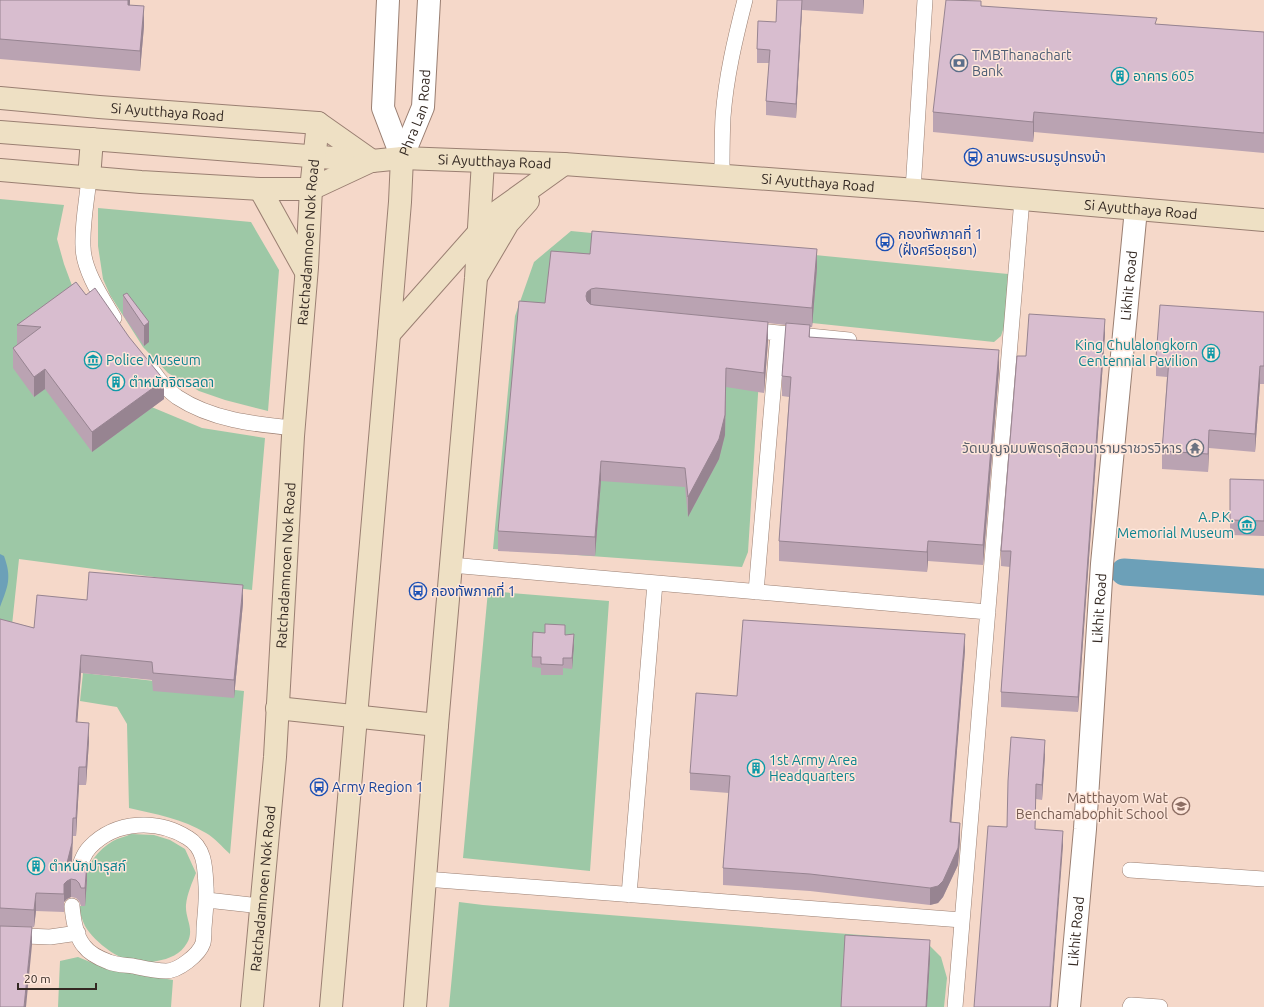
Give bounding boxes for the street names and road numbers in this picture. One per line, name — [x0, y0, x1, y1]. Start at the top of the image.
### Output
street label: Phra Lan Road — [396, 69, 433, 158]
street label: Si Ayutthaya Road — [110, 100, 225, 124]
street label: Si Ayutthaya Road — [438, 151, 552, 172]
street label: Ratchadamnoen Nok Road — [294, 158, 322, 326]
street label: Si Ayutthaya Road — [761, 171, 875, 195]
street label: Si Ayutthaya Road — [1084, 196, 1198, 222]
street label: Likhit Road — [1117, 250, 1140, 321]
street label: Ratchadamnoen Nok Road — [273, 482, 298, 649]
street label: Likhit Road — [1089, 573, 1109, 644]
street label: Ratchadamnoen Nok Road — [247, 805, 278, 972]
street label: Likhit Road — [1065, 896, 1087, 967]

